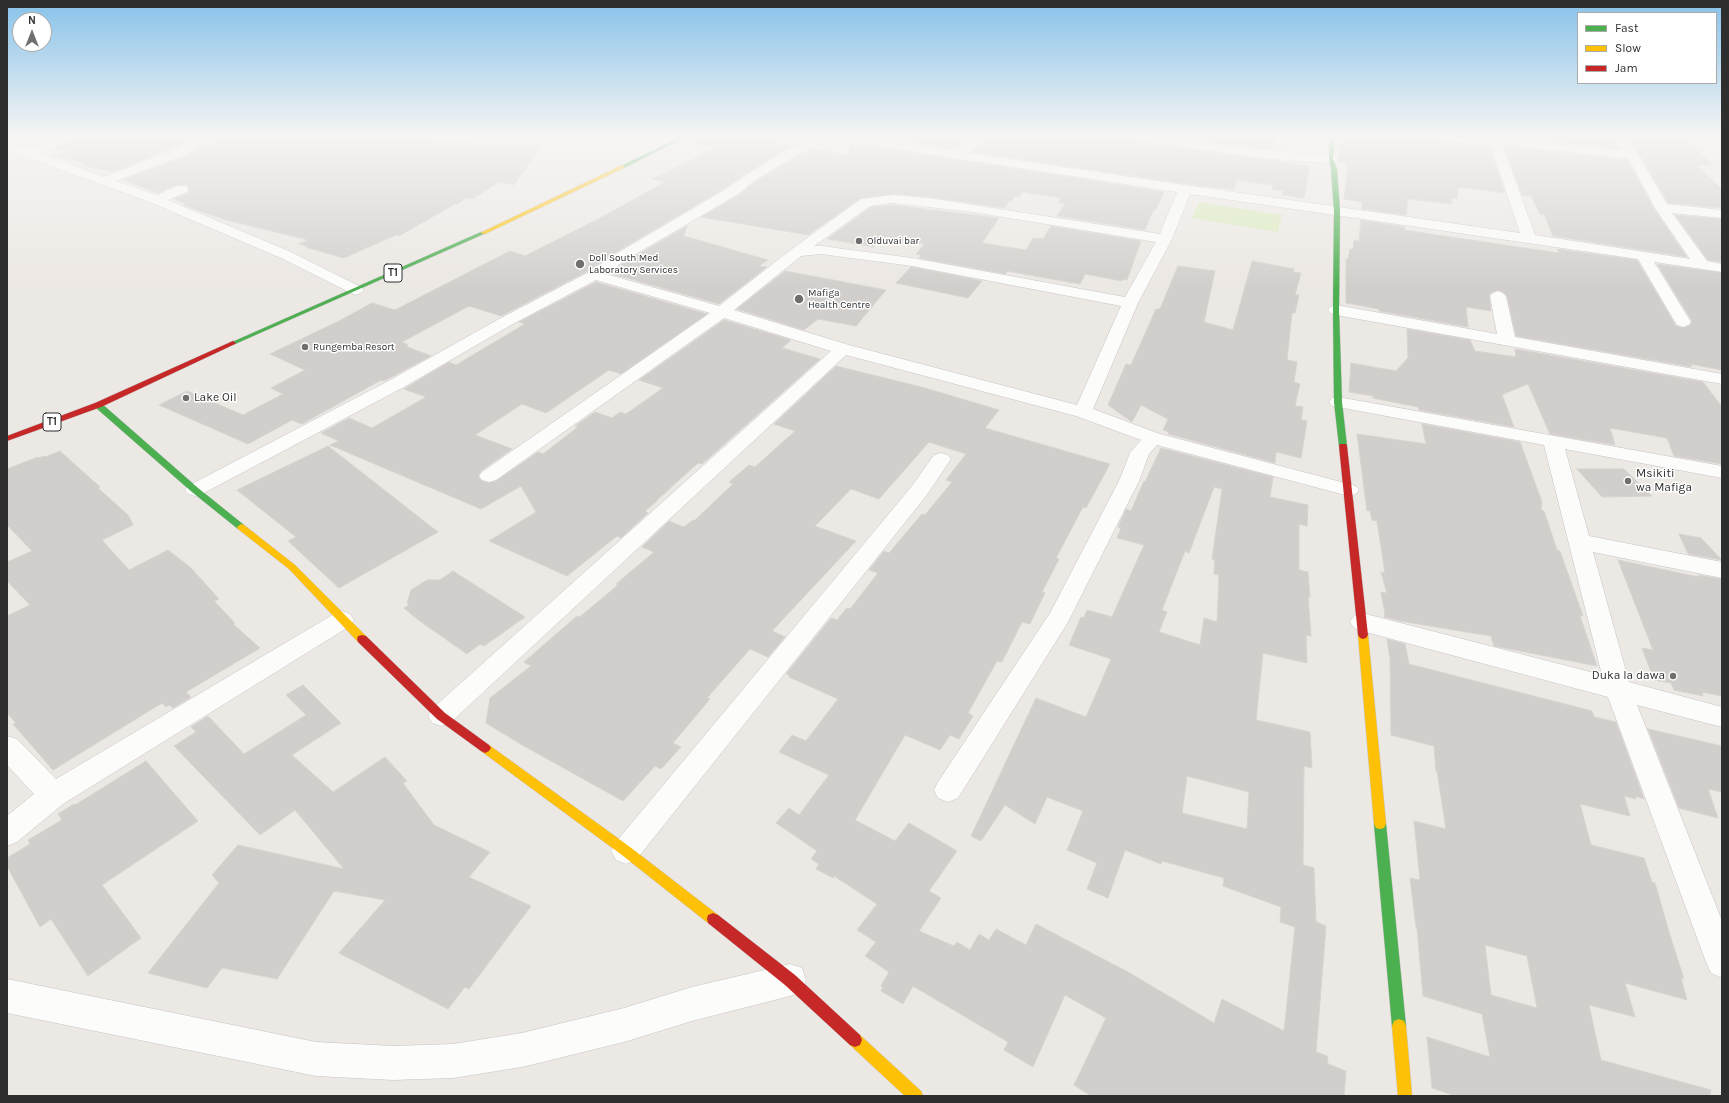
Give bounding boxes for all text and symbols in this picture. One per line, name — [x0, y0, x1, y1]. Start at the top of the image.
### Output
north arrow — [12, 12, 52, 52]
legend — [1577, 12, 1717, 84]
text: N — [28, 14, 36, 27]
text: Fast — [1615, 21, 1638, 35]
text: Slow — [1615, 41, 1641, 55]
text: Jam — [1615, 61, 1638, 75]
place label: Olduvai bar — [867, 235, 919, 247]
marker: Olduvai bar — [854, 236, 864, 246]
place label: Doll South Med Laboratory Services — [589, 252, 678, 276]
marker: Doll South Med Laboratory Services — [574, 258, 586, 270]
road number: T1 — [384, 264, 402, 282]
place label: Mafiga Health Centre — [808, 287, 870, 310]
marker: Mafiga Health Centre — [793, 293, 805, 305]
place label: Rungemba Resort — [313, 341, 395, 353]
marker: Rungemba Resort — [300, 342, 310, 352]
place label: Lake Oil — [194, 391, 237, 405]
marker: Lake Oil — [181, 393, 191, 403]
road number: T1 — [43, 413, 61, 431]
place label: Msikiti wa Mafiga — [1636, 467, 1692, 495]
marker: Msikiti wa Mafiga — [1623, 476, 1633, 486]
place label: Duka la dawa — [1592, 669, 1665, 683]
marker: Duka la dawa — [1668, 671, 1678, 681]

